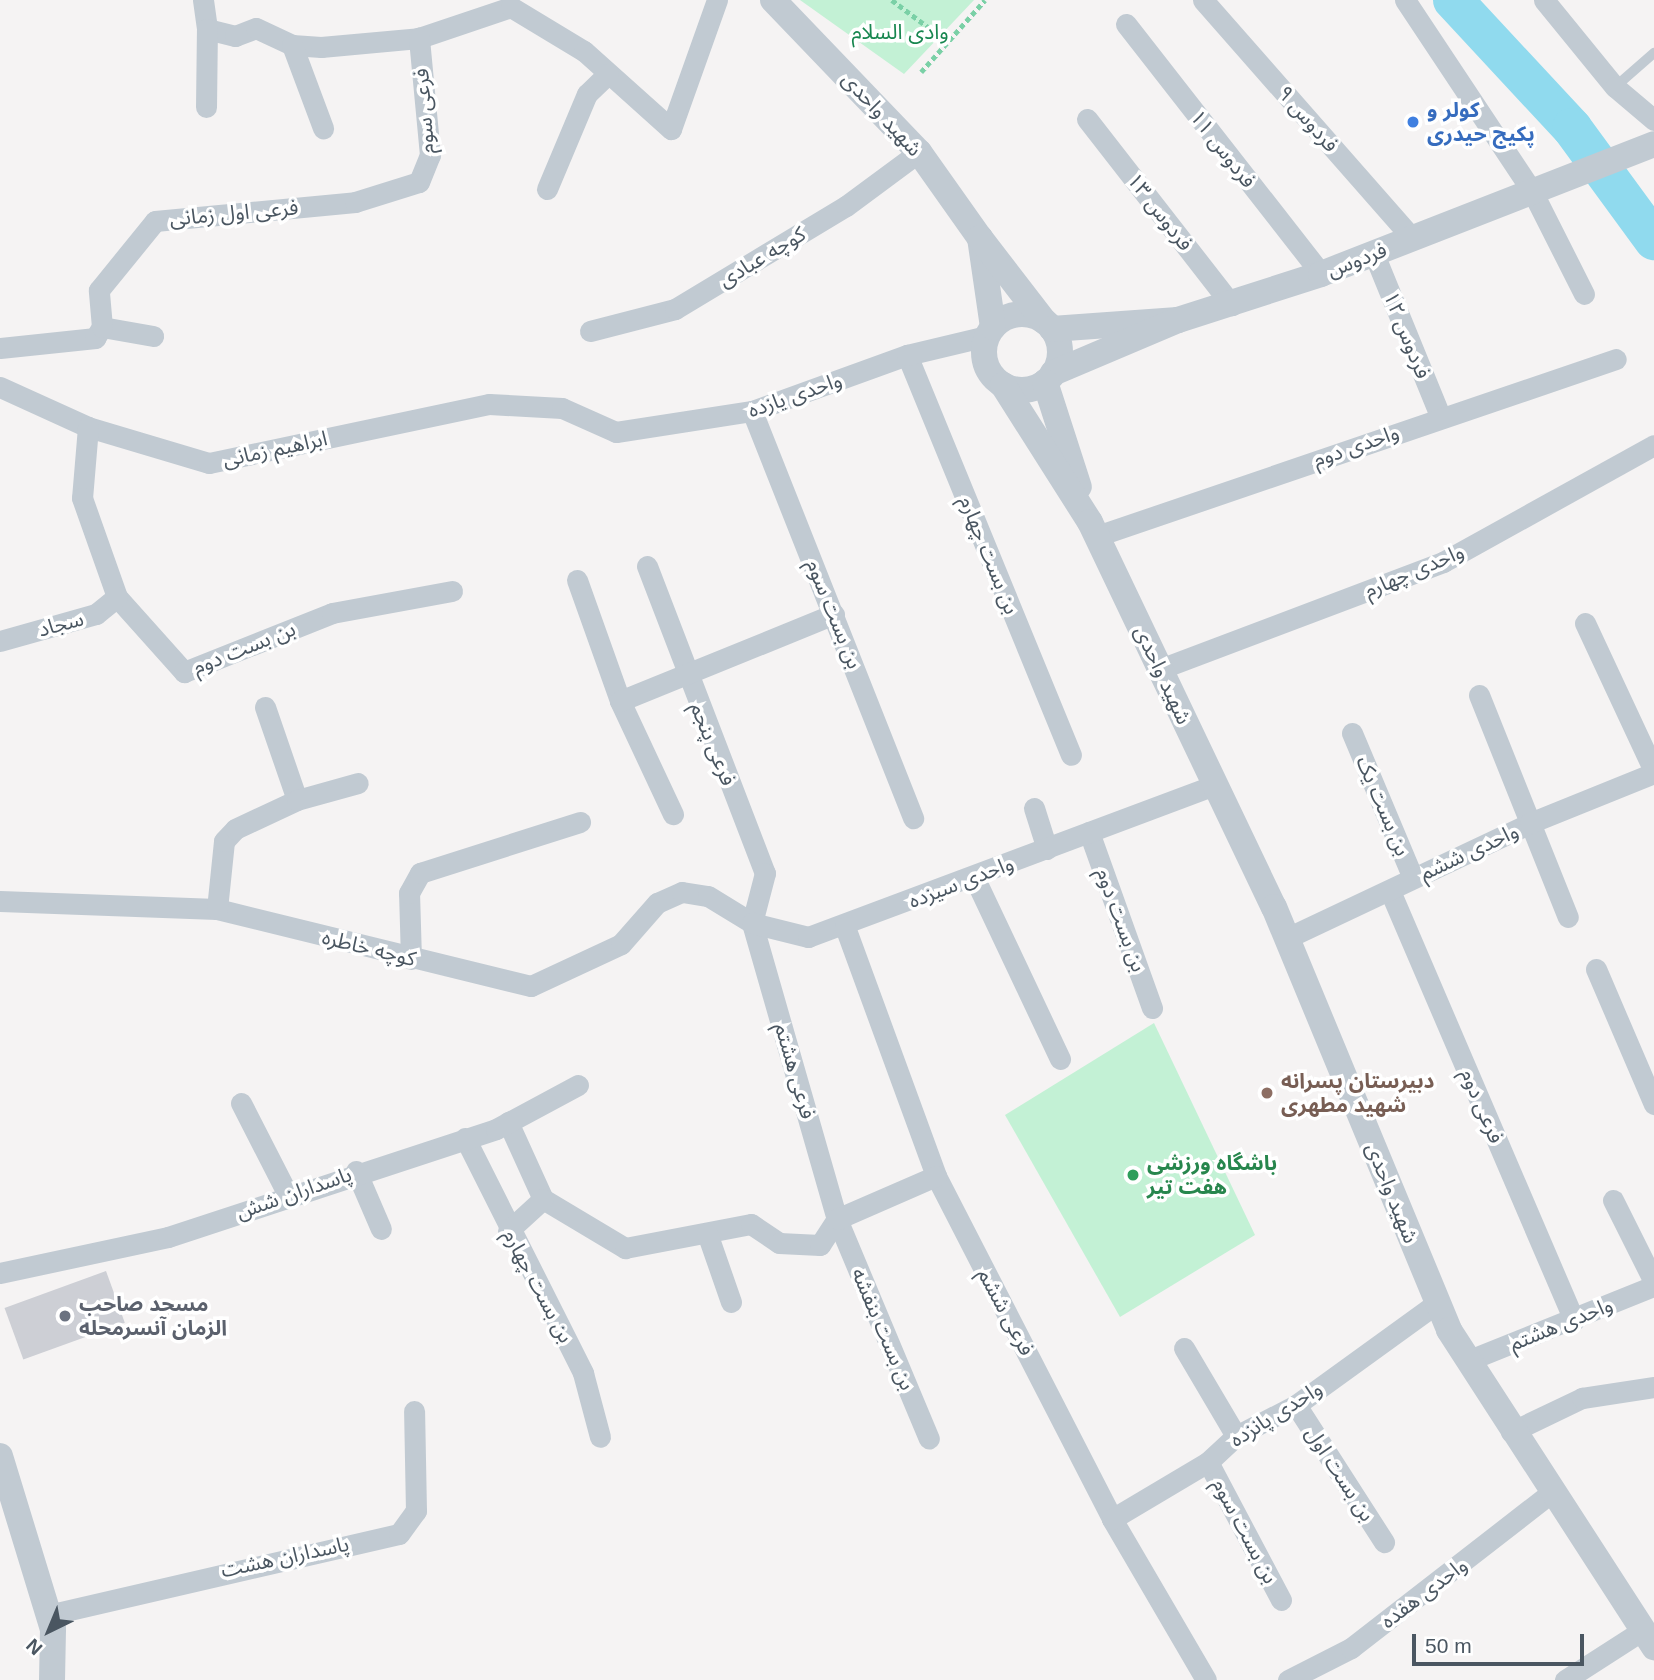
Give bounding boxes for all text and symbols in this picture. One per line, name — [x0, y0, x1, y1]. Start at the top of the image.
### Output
park label: وادی السلام — [851, 19, 949, 45]
street label: فرعی سوم — [408, 67, 440, 155]
street label: شهید واحدی — [837, 67, 927, 161]
street label: فردوس ۹ — [1272, 81, 1344, 157]
place label: کولر و پکیج حیدری — [1427, 97, 1535, 147]
street label: فردوس ۱۱ — [1185, 105, 1261, 193]
marker: کولر و پکیج حیدری — [1405, 114, 1421, 130]
street label: فردوس ۱۳ — [1122, 168, 1198, 256]
street label: فرعی اول زمانی — [169, 195, 299, 231]
street label: کوچه عبادی — [714, 221, 810, 293]
street label: فردوس — [1324, 237, 1390, 283]
street label: فردوس ۱۲ — [1378, 288, 1436, 382]
street label: واحدی یازده — [745, 367, 845, 423]
street label: واحدی دوم — [1310, 420, 1402, 472]
street label: ابراهیم زمانی — [221, 426, 329, 472]
street label: بن بست چهارم — [954, 492, 1024, 618]
street label: واحدی چهارم — [1360, 539, 1468, 603]
street label: بن بست سوم — [801, 556, 867, 672]
street label: سجاد — [36, 606, 86, 642]
street label: بن بست دوم — [189, 616, 299, 680]
street label: شهید واحدی — [1129, 622, 1197, 728]
street label: فرعی پنجم — [685, 699, 741, 789]
street label: بن بست یک — [1351, 752, 1415, 860]
street label: واحدی ششم — [1416, 818, 1522, 886]
street label: واحدی سیزده — [905, 850, 1017, 914]
street label: بن بست دوم — [1091, 865, 1151, 975]
street label: كوچه خاطره — [320, 924, 418, 972]
street label: فرعی هشتم — [769, 1020, 821, 1122]
street label: فرعی دوم — [1455, 1065, 1509, 1147]
place label: دبیرستان پسرانه شهید مطهری — [1281, 1068, 1434, 1118]
marker: دبیرستان پسرانه شهید مطهری — [1259, 1085, 1275, 1101]
street label: شهید واحدی — [1360, 1139, 1424, 1247]
place label: باشگاه ورزشی هفت تیر — [1147, 1150, 1277, 1200]
street label: پاسداران شش — [233, 1161, 355, 1225]
marker: باشگاه ورزشی هفت تیر — [1125, 1167, 1141, 1183]
street label: بن بست چهارم — [497, 1225, 579, 1347]
street label: بن بست بنفشه — [846, 1264, 920, 1394]
street label: فرعی ششم — [973, 1264, 1039, 1360]
place label: مسجد صاحب الزمان آنسرمحله — [79, 1291, 227, 1341]
street label: واحدی هشتم — [1506, 1292, 1616, 1356]
marker: مسجد صاحب الزمان آنسرمحله — [57, 1308, 73, 1324]
street label: واحدی پانزده — [1225, 1376, 1327, 1452]
street label: بن بست اول — [1300, 1422, 1380, 1526]
street label: بن بست سوم — [1207, 1474, 1283, 1588]
street label: پاسداران هشت — [219, 1531, 351, 1583]
street label: واحدی هفده — [1376, 1552, 1472, 1634]
north arrow — [14, 1596, 84, 1666]
scale bar — [1416, 1620, 1588, 1664]
text: N — [22, 1634, 47, 1659]
text: 50 m — [1425, 1634, 1472, 1657]

